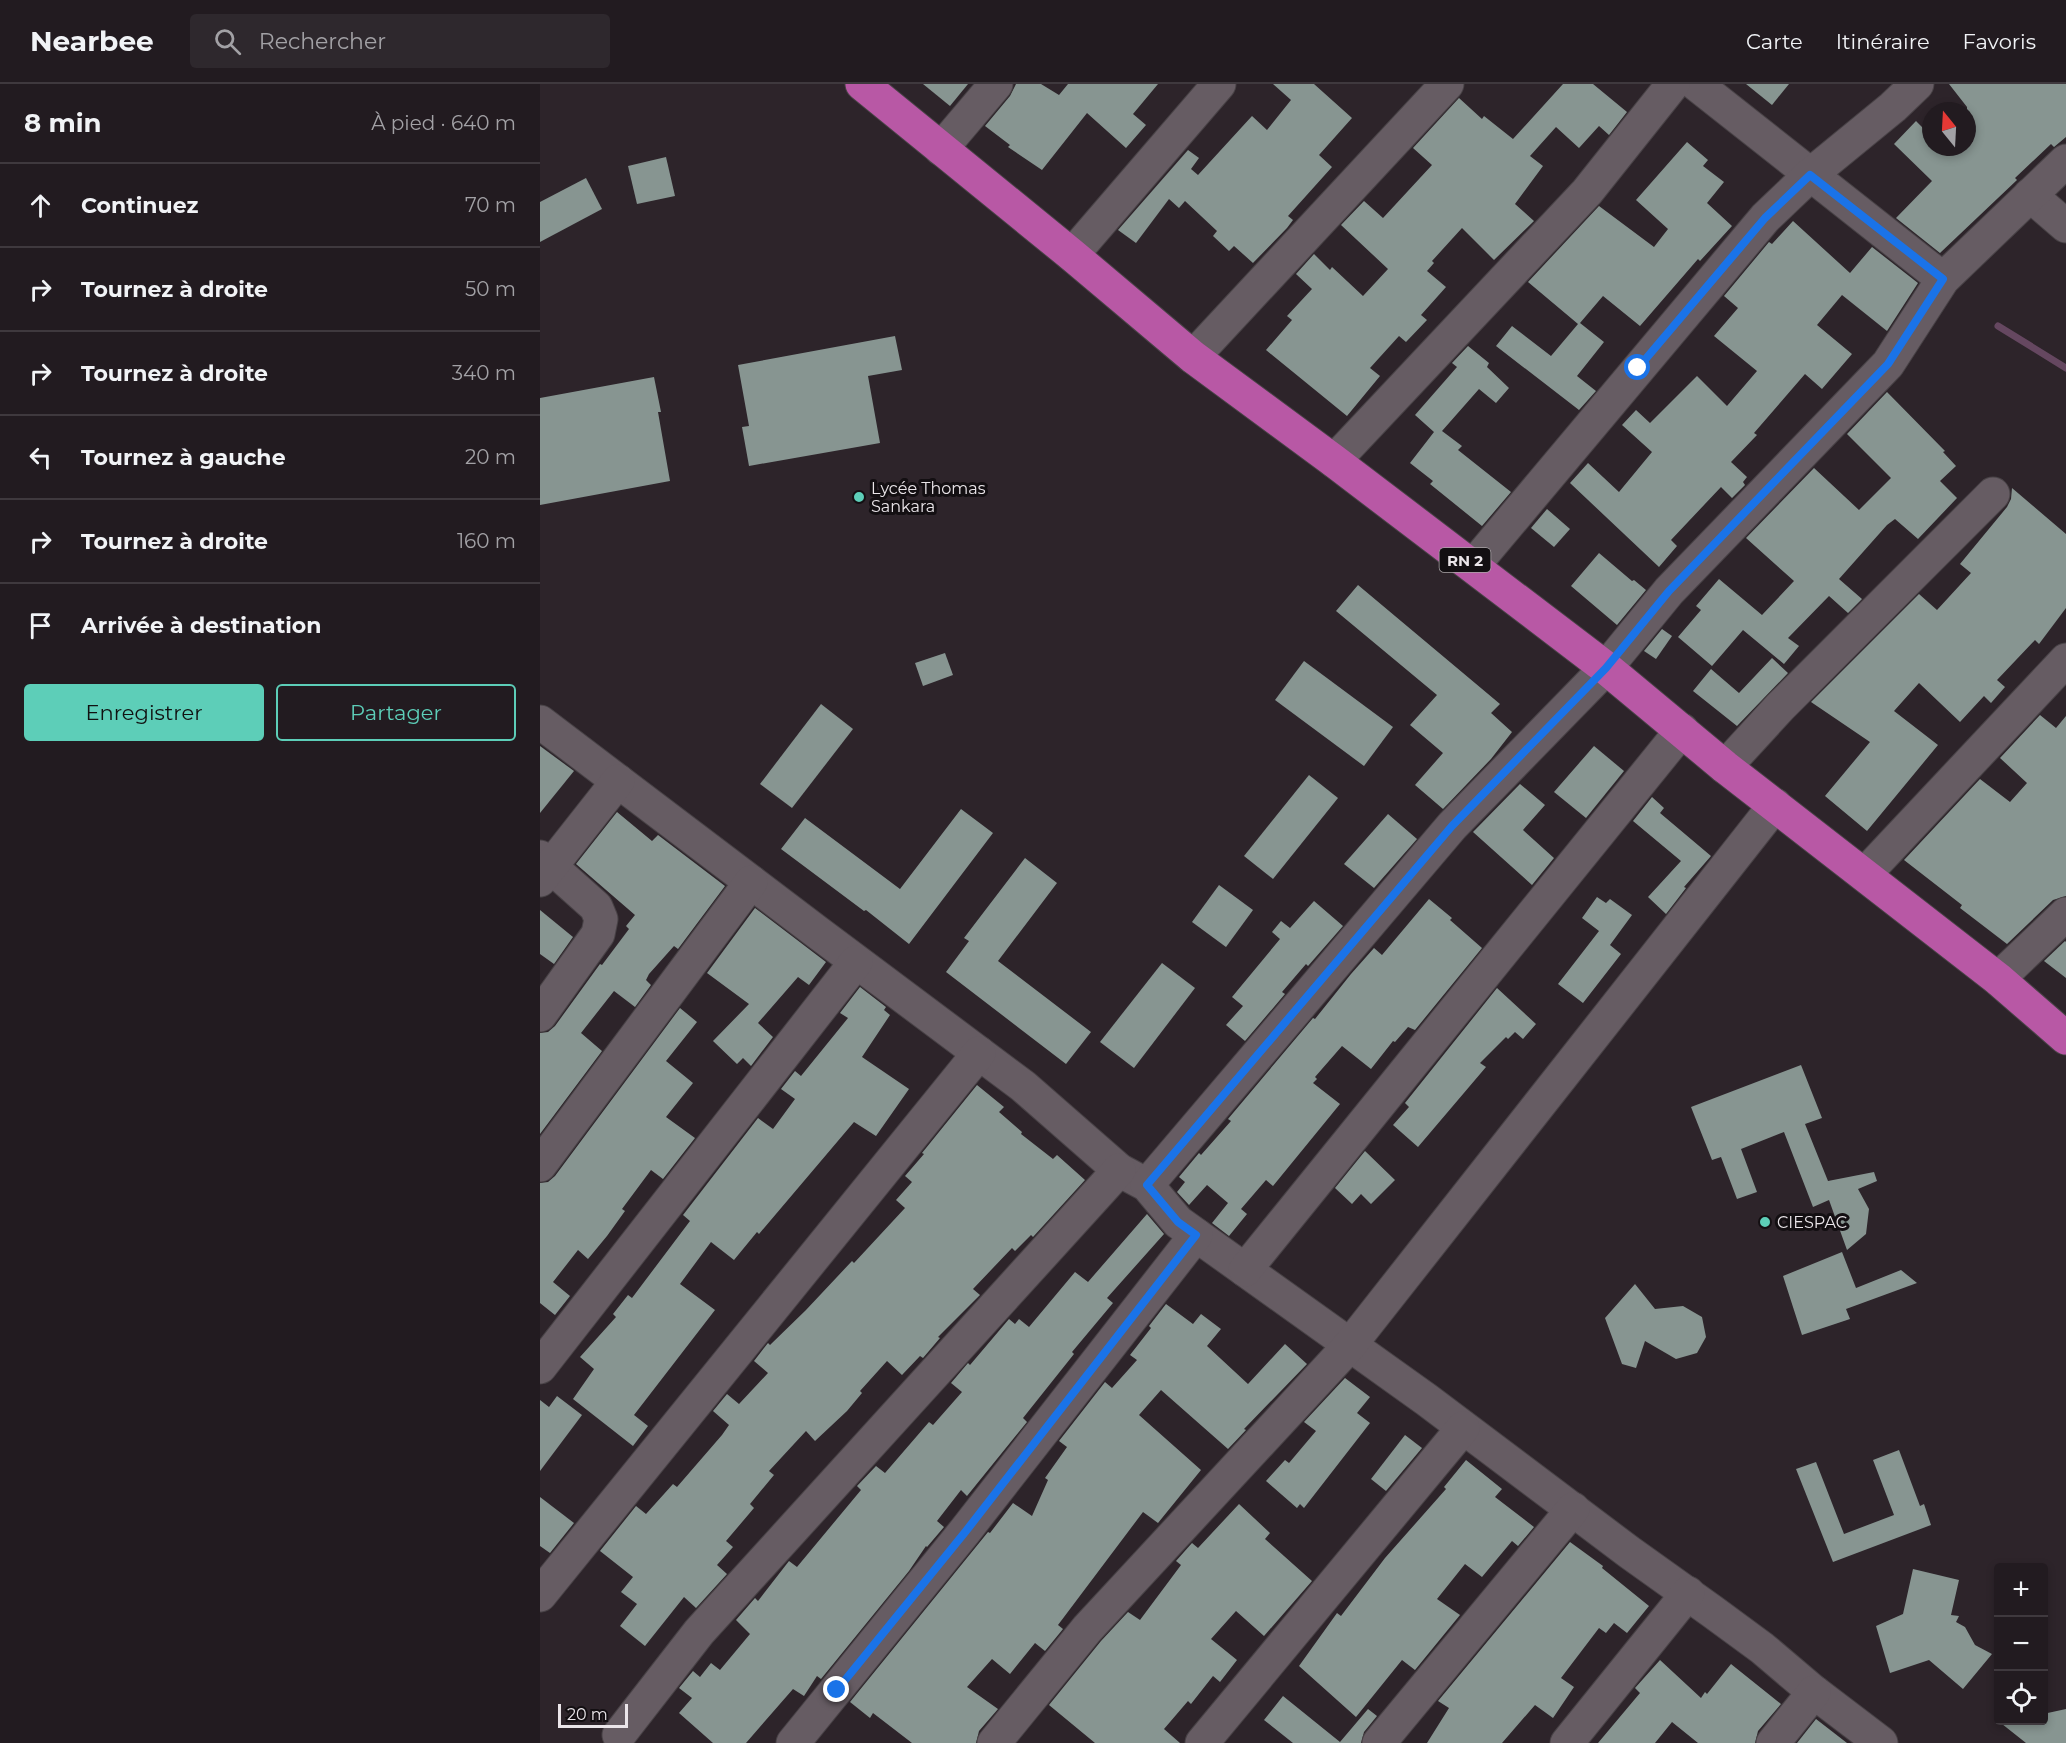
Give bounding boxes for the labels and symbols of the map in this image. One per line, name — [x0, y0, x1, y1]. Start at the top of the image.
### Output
north arrow — [1922, 102, 1976, 156]
route start — [1624, 354, 1650, 380]
place label: Lycée Thomas Sankara — [871, 479, 986, 516]
marker: Lycée Thomas Sankara — [852, 490, 866, 504]
road number: RN 2 — [1440, 548, 1490, 572]
place label: CIESPAC — [1777, 1213, 1847, 1232]
marker: CIESPAC — [1758, 1215, 1772, 1229]
route end — [823, 1676, 849, 1702]
scale bar — [558, 1701, 628, 1728]

